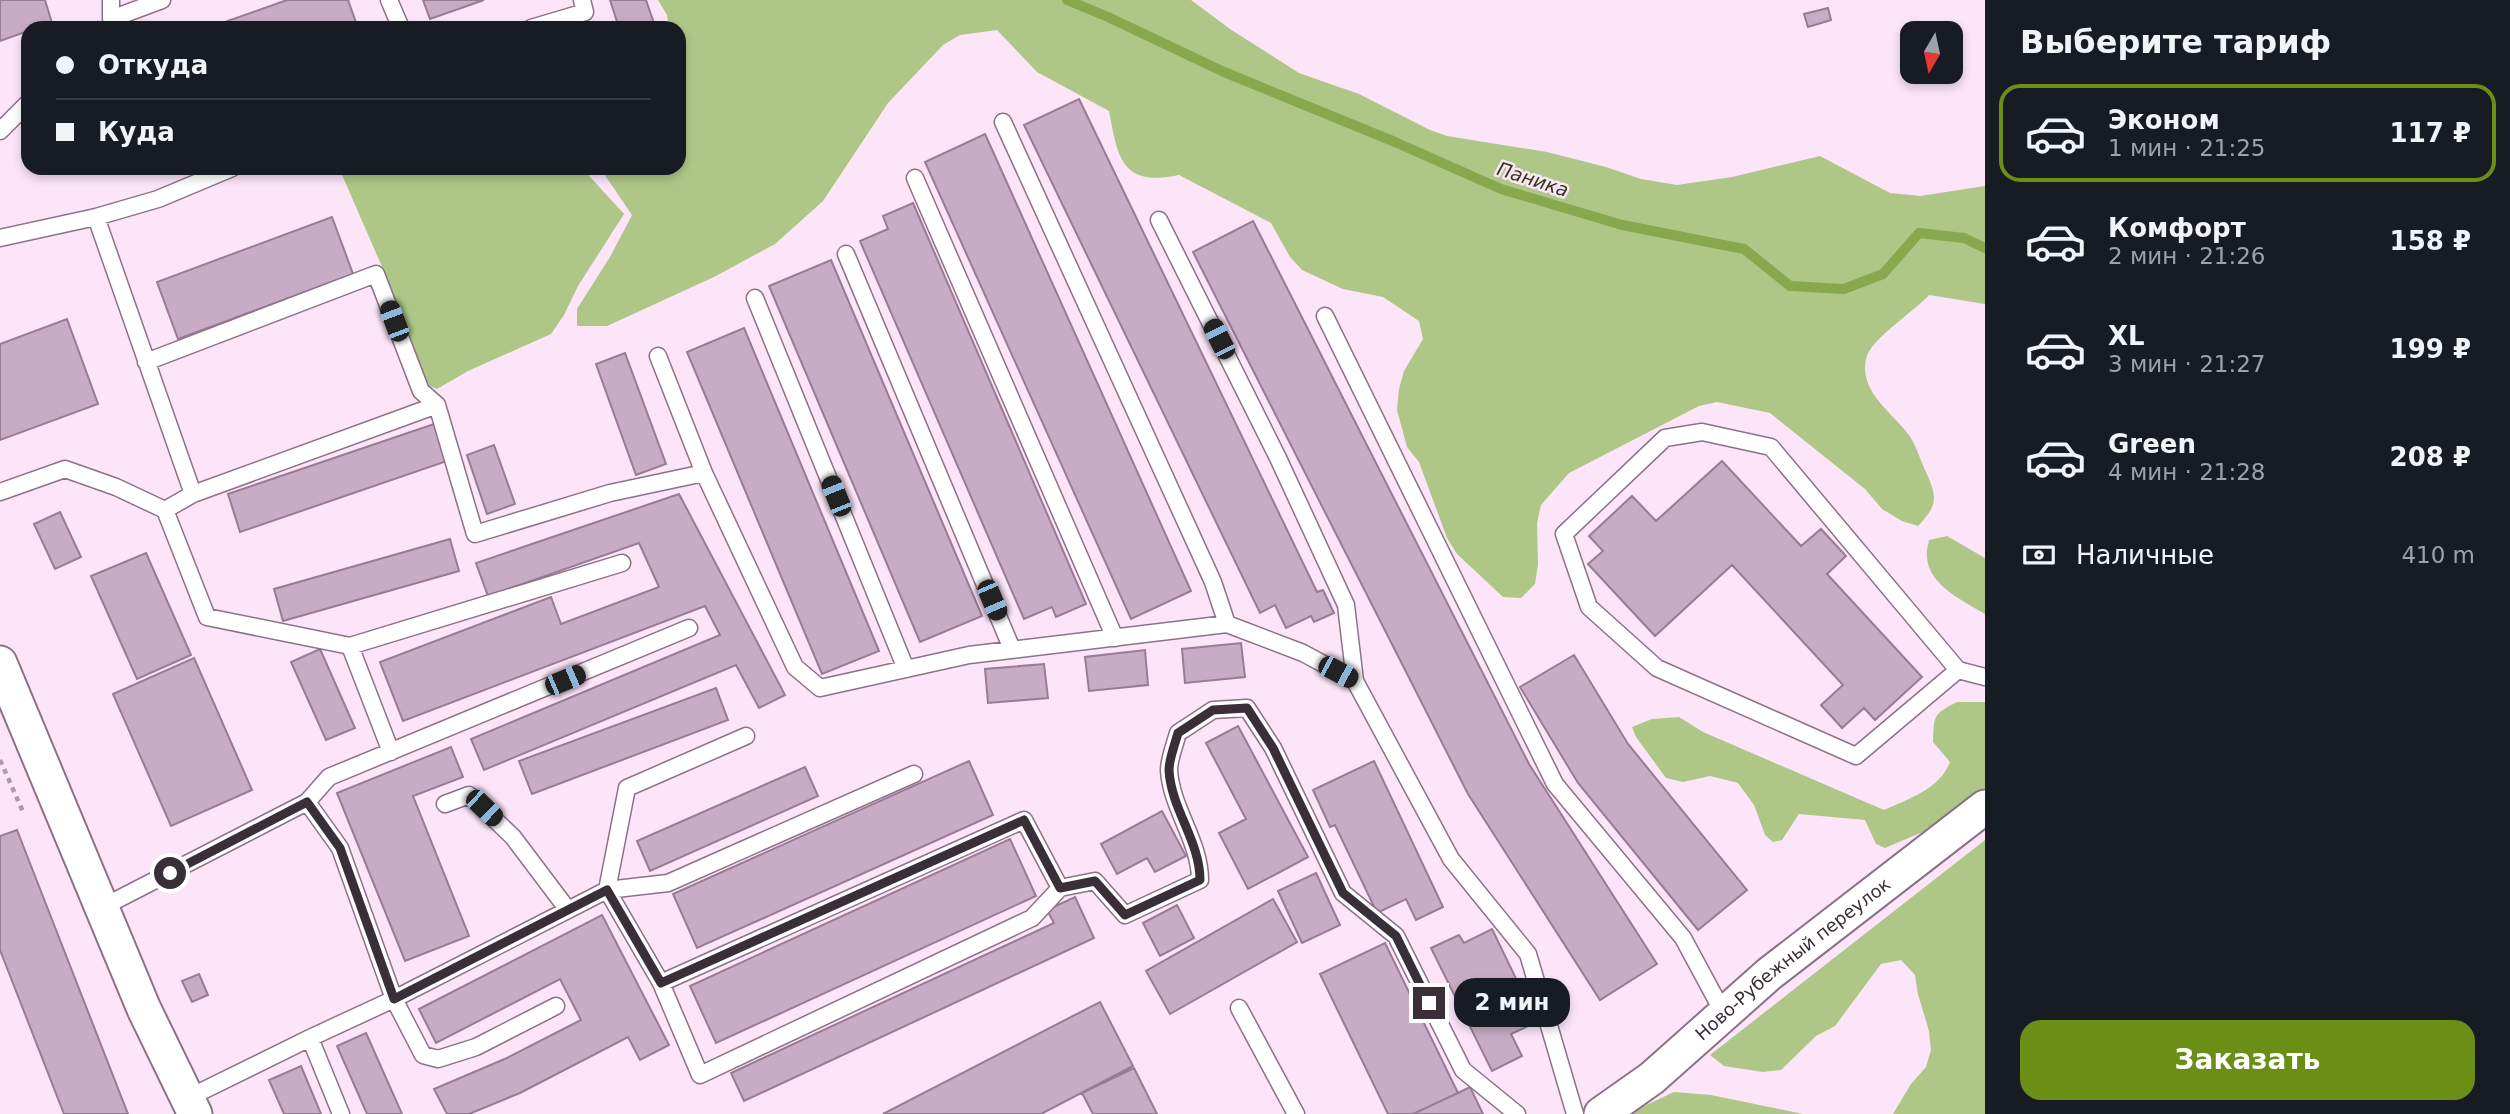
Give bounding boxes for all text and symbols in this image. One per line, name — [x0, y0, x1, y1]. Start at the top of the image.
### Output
north arrow — [1900, 21, 1964, 84]
map controls — [1900, 21, 1963, 84]
text: Выберите тариф — [2020, 23, 2331, 61]
text: Откуда — [98, 50, 208, 80]
icon: car — [2024, 102, 2087, 165]
text: Эконом — [2108, 105, 2220, 135]
text: Куда — [98, 117, 175, 147]
text: 117 ₽ — [2390, 118, 2471, 148]
text: 1 мин · 21:25 — [2108, 135, 2266, 161]
water label: Паника — [1494, 157, 1572, 201]
icon: car — [2024, 210, 2087, 273]
text: Комфорт — [2108, 213, 2246, 243]
text: 158 ₽ — [2390, 226, 2471, 256]
text: 2 мин · 21:26 — [2108, 243, 2266, 269]
car — [377, 298, 412, 344]
car — [1201, 316, 1238, 362]
icon: car — [2024, 318, 2087, 381]
text: XL — [2108, 321, 2145, 351]
text: 199 ₽ — [2390, 334, 2471, 364]
text: 3 мин · 21:27 — [2108, 351, 2266, 377]
icon: car — [2024, 426, 2087, 489]
text: Green — [2108, 429, 2196, 459]
text: 208 ₽ — [2390, 442, 2471, 472]
text: 4 мин · 21:28 — [2108, 459, 2266, 485]
car — [819, 473, 854, 519]
icon: cash — [2020, 536, 2058, 574]
text: Наличные — [2076, 540, 2214, 570]
text: 410 m — [2401, 542, 2475, 568]
car — [975, 577, 1010, 623]
car — [1315, 653, 1362, 691]
car — [542, 662, 589, 698]
car — [462, 786, 507, 830]
route start — [154, 857, 186, 889]
street label: Ново-Рубежный переулок — [1691, 873, 1894, 1044]
callout: 2 мин — [1454, 978, 1569, 1028]
route end — [1413, 987, 1445, 1019]
text: 2 мин — [1475, 989, 1549, 1015]
button: Заказать — [2020, 1020, 2475, 1100]

